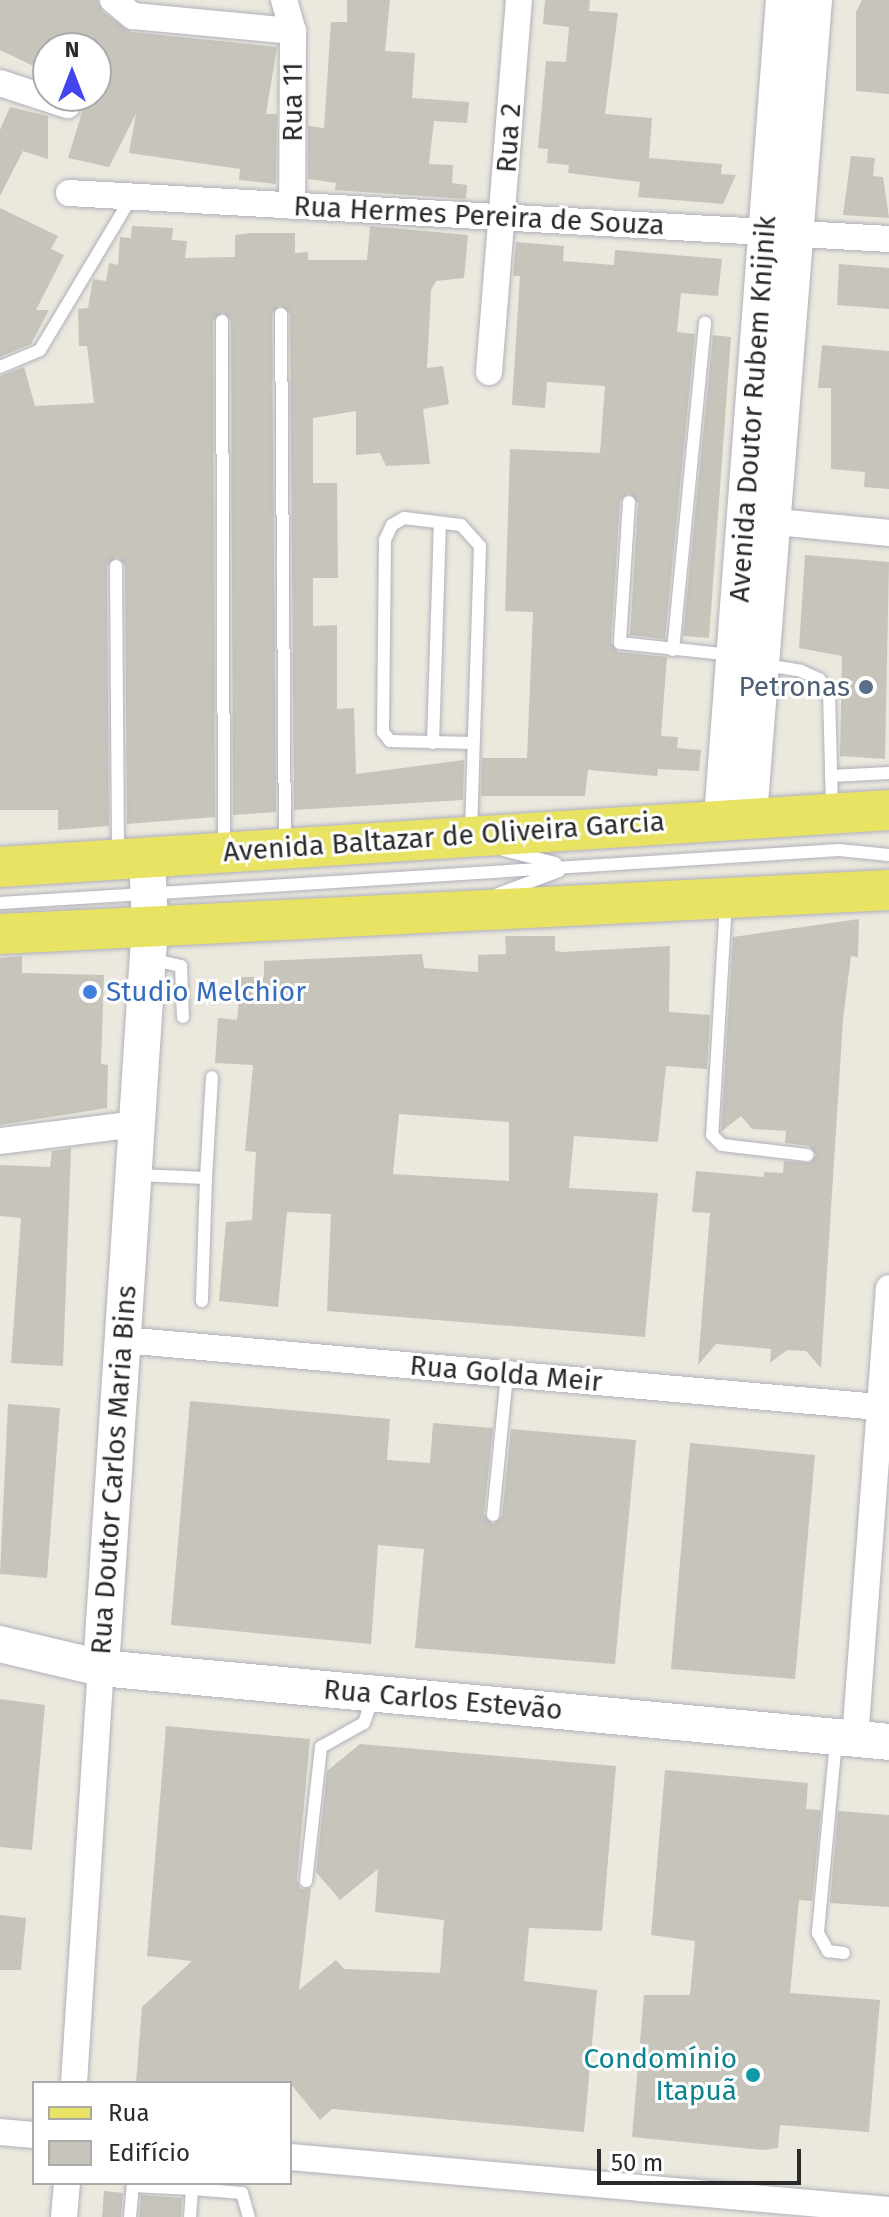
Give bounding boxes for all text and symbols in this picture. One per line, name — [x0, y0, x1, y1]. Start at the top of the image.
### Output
north arrow — [32, 32, 112, 112]
text: N — [65, 36, 79, 63]
street label: Rua 11 — [276, 62, 310, 142]
street label: Rua 2 — [490, 102, 528, 174]
street label: Rua Hermes Pereira de Souza — [293, 190, 665, 242]
street label: Avenida Doutor Rubem Knijnik — [723, 215, 783, 603]
place label: Petronas — [738, 670, 850, 704]
marker: Petronas — [857, 678, 875, 696]
street label: Avenida Baltazar de Oliveira Garcia — [222, 805, 666, 869]
place label: Studio Melchior — [106, 975, 306, 1009]
marker: Studio Melchior — [81, 983, 99, 1001]
street label: Rua Doutor Carlos Maria Bins — [84, 1284, 144, 1656]
street label: Rua Golda Meir — [408, 1349, 604, 1399]
street label: Rua Carlos Estevão — [322, 1673, 564, 1727]
place label: Condomínio Itapuã — [583, 2042, 737, 2108]
marker: Condomínio Itapuã — [744, 2066, 762, 2084]
legend — [32, 2081, 292, 2185]
text: Rua — [108, 2099, 150, 2127]
scale bar — [601, 2133, 805, 2183]
text: Edifício — [108, 2139, 190, 2167]
text: 50 m — [611, 2149, 663, 2177]

